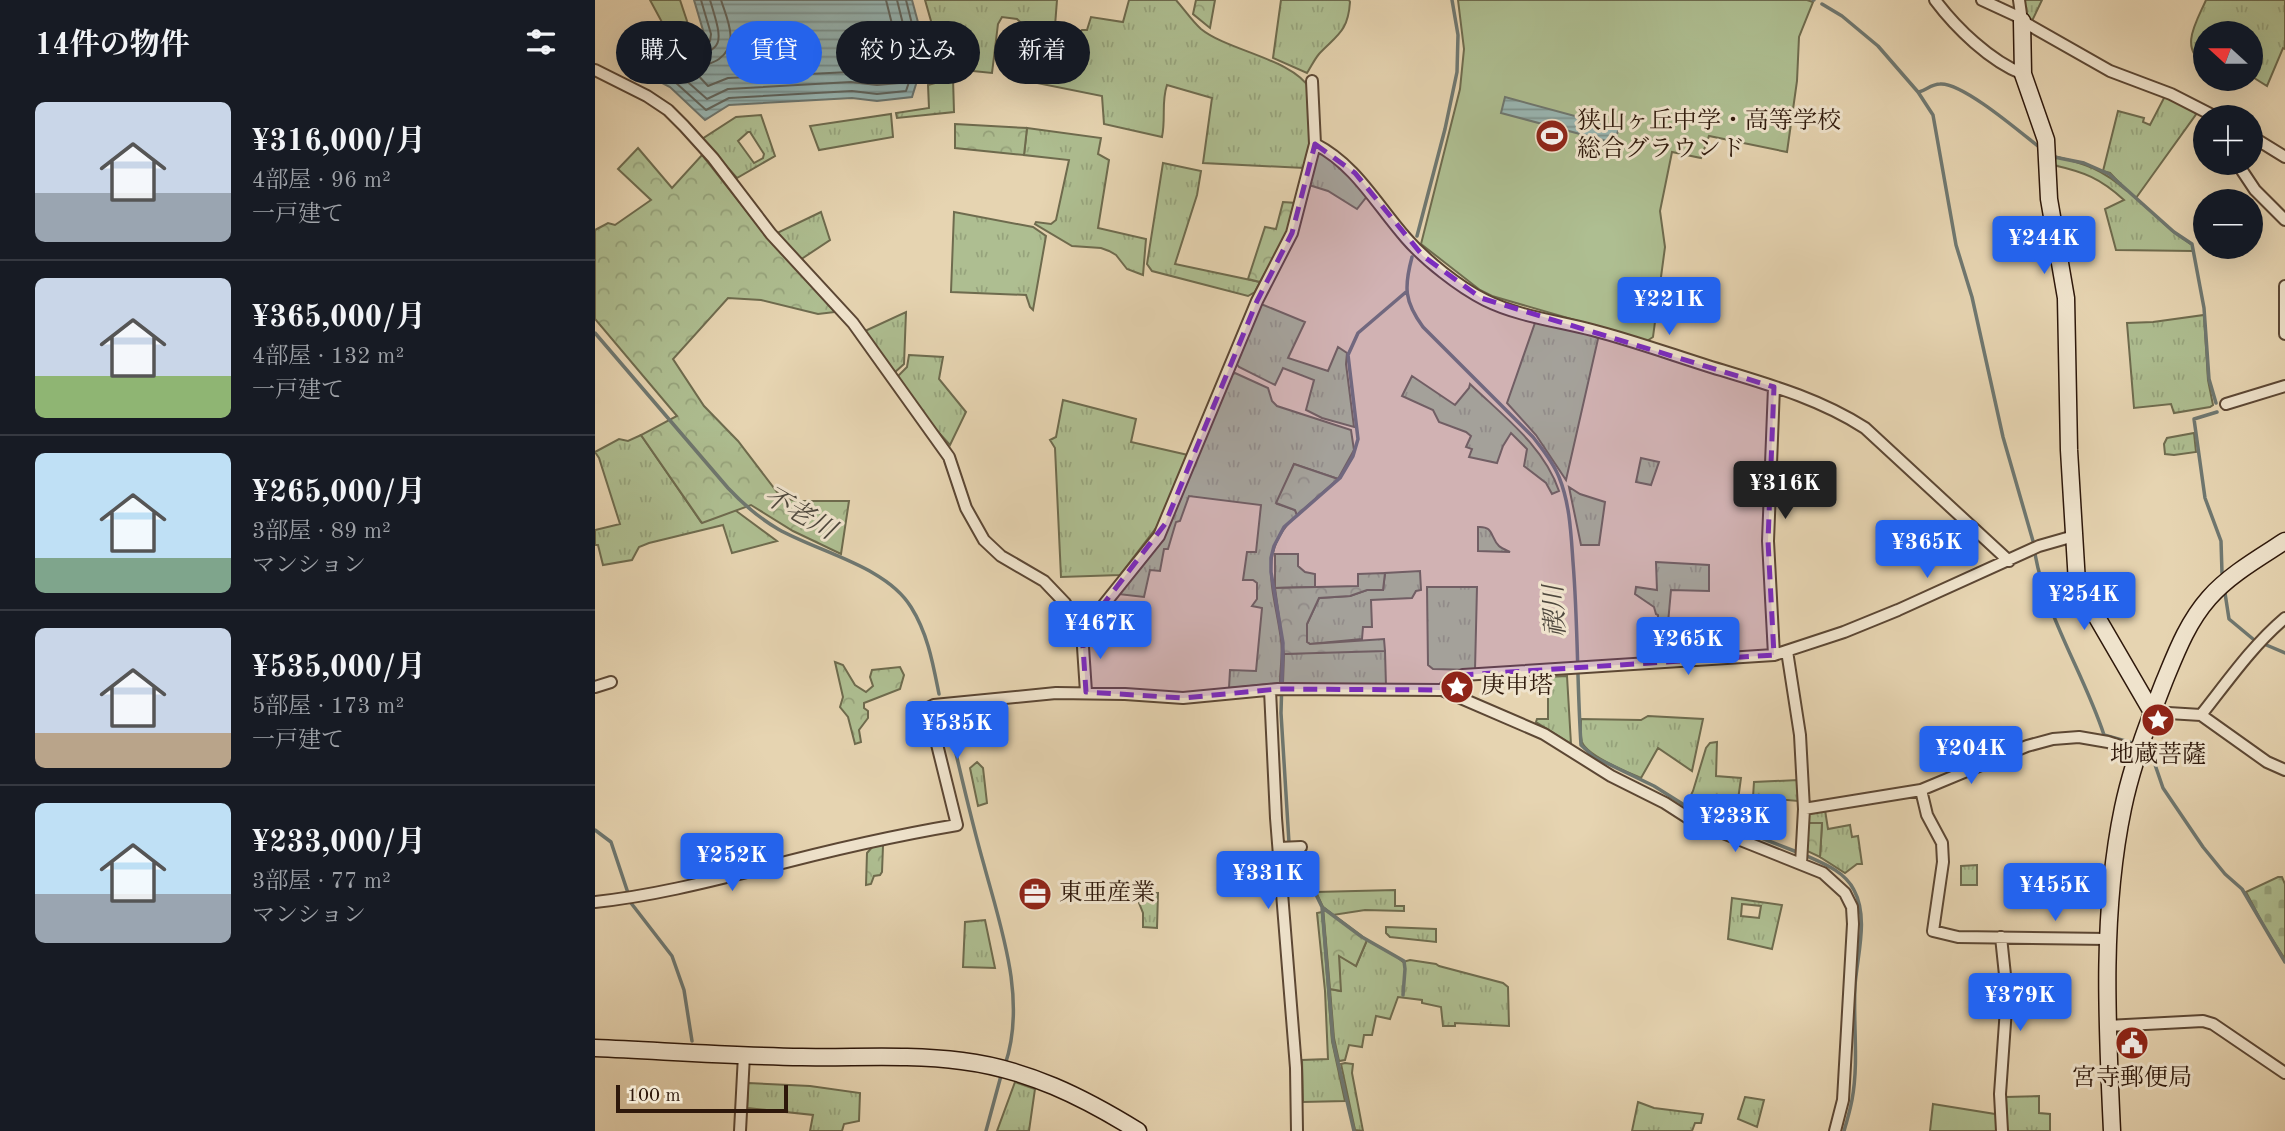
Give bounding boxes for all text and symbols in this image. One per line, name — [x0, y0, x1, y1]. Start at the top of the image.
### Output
chip: 購入 — [616, 21, 712, 84]
chip: 賃貸 — [726, 21, 822, 84]
chip: 絞り込み — [836, 21, 980, 84]
chip: 新着 — [994, 21, 1090, 84]
north arrow — [2193, 21, 2263, 91]
map controls — [2193, 21, 2263, 259]
icon: filters — [522, 23, 560, 61]
text: 14件の物件 — [35, 31, 190, 61]
button: + — [2193, 105, 2263, 175]
place label: 狭山ヶ丘中学・高等学校 総合グラウンド — [1577, 107, 1841, 162]
sports icon: 狭山ヶ丘中学・高等学校 総合グラウンド — [1533, 117, 1571, 155]
text: ¥316,000/月 — [252, 127, 426, 157]
icon: home — [91, 130, 175, 214]
text: 4部屋 · 96 m² — [252, 169, 391, 192]
button: − — [2193, 189, 2263, 259]
text: 一戸建て — [252, 203, 344, 226]
pin: ¥244K — [1995, 216, 2093, 276]
text: ¥244K — [2008, 227, 2080, 250]
pin: ¥221K — [1620, 278, 1718, 337]
text: ¥221K — [1633, 288, 1705, 311]
text: ¥365,000/月 — [252, 303, 426, 333]
icon: home — [91, 306, 175, 390]
text: 4部屋 · 132 m² — [252, 345, 404, 368]
text: 一戸建て — [252, 379, 344, 402]
pin: ¥316K — [1736, 462, 1834, 521]
text: ¥316K — [1749, 472, 1821, 495]
text: ¥265,000/月 — [252, 478, 426, 508]
icon: home — [91, 481, 175, 565]
water label: 不老川 — [759, 482, 843, 546]
text: 3部屋 · 89 m² — [252, 520, 391, 543]
pin: ¥365K — [1878, 520, 1976, 580]
text: ¥365K — [1891, 531, 1963, 554]
text: マンション — [252, 554, 366, 577]
pin: ¥254K — [2035, 572, 2133, 632]
water label: 禊川 — [1540, 581, 1570, 638]
text: ¥254K — [2048, 583, 2120, 606]
pin: ¥467K — [1051, 602, 1149, 661]
text: ¥467K — [1064, 612, 1136, 635]
pin: ¥265K — [1639, 618, 1737, 677]
text: ¥265K — [1652, 628, 1724, 651]
text: ¥535,000/月 — [252, 653, 426, 683]
icon: home — [91, 656, 175, 740]
place icon: 庚申塔 — [1438, 668, 1476, 706]
place label: 庚申塔 — [1481, 672, 1553, 699]
text: 5部屋 · 173 m² — [252, 695, 404, 718]
place icon: 地蔵菩薩 — [2139, 701, 2177, 739]
pin: ¥535K — [908, 702, 1006, 761]
text: ¥535K — [921, 712, 993, 735]
pin: ¥204K — [1922, 726, 2020, 786]
text: 一戸建て — [252, 729, 344, 752]
text: ¥204K — [1935, 737, 2007, 760]
place label: 地蔵菩薩 — [2110, 741, 2206, 768]
pin: ¥233K — [1686, 794, 1784, 854]
text: ¥233K — [1699, 805, 1771, 828]
text: ¥233,000/月 — [252, 828, 426, 858]
icon: home — [91, 831, 175, 915]
pin: ¥252K — [683, 834, 781, 893]
text: ¥252K — [696, 844, 768, 867]
pin: ¥331K — [1219, 852, 1317, 911]
text: ¥331K — [1232, 862, 1304, 885]
pin: ¥455K — [2006, 864, 2104, 923]
text: 3部屋 · 77 m² — [252, 870, 391, 893]
text: ¥455K — [2019, 874, 2091, 897]
office icon: 東亜産業 — [1016, 875, 1054, 913]
place label: 東亜産業 — [1059, 879, 1155, 906]
text: マンション — [252, 904, 366, 927]
pin: ¥379K — [1971, 974, 2069, 1033]
text: ¥379K — [1984, 984, 2056, 1007]
public building icon: 宮寺郵便局 — [2113, 1024, 2151, 1062]
place label: 宮寺郵便局 — [2072, 1064, 2192, 1091]
scale bar — [616, 1082, 787, 1114]
text: 100 m — [627, 1087, 680, 1106]

